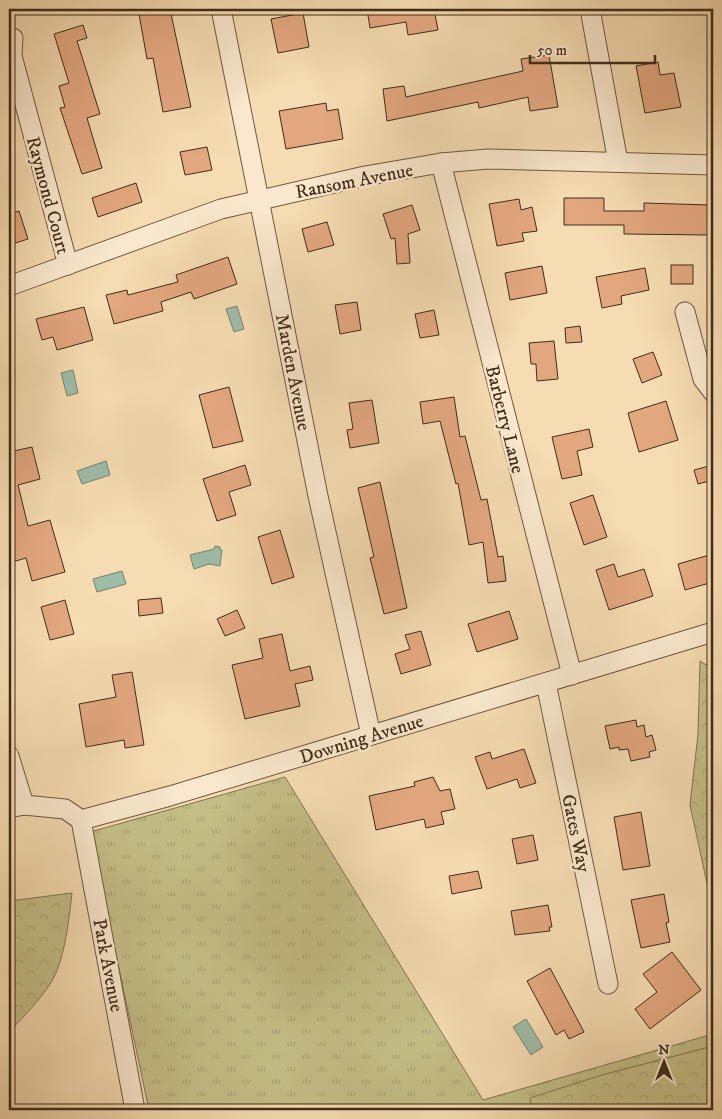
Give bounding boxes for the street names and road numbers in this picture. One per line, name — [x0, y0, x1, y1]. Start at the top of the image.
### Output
street label: Raymond Court — [21, 134, 74, 257]
street label: Ransom Avenue — [294, 159, 415, 204]
street label: Marden Avenue — [270, 312, 315, 433]
street label: Barberry Lane — [480, 363, 529, 476]
street label: Downing Avenue — [297, 710, 426, 769]
street label: Gates Way — [556, 792, 595, 875]
street label: Park Avenue — [87, 917, 128, 1014]

